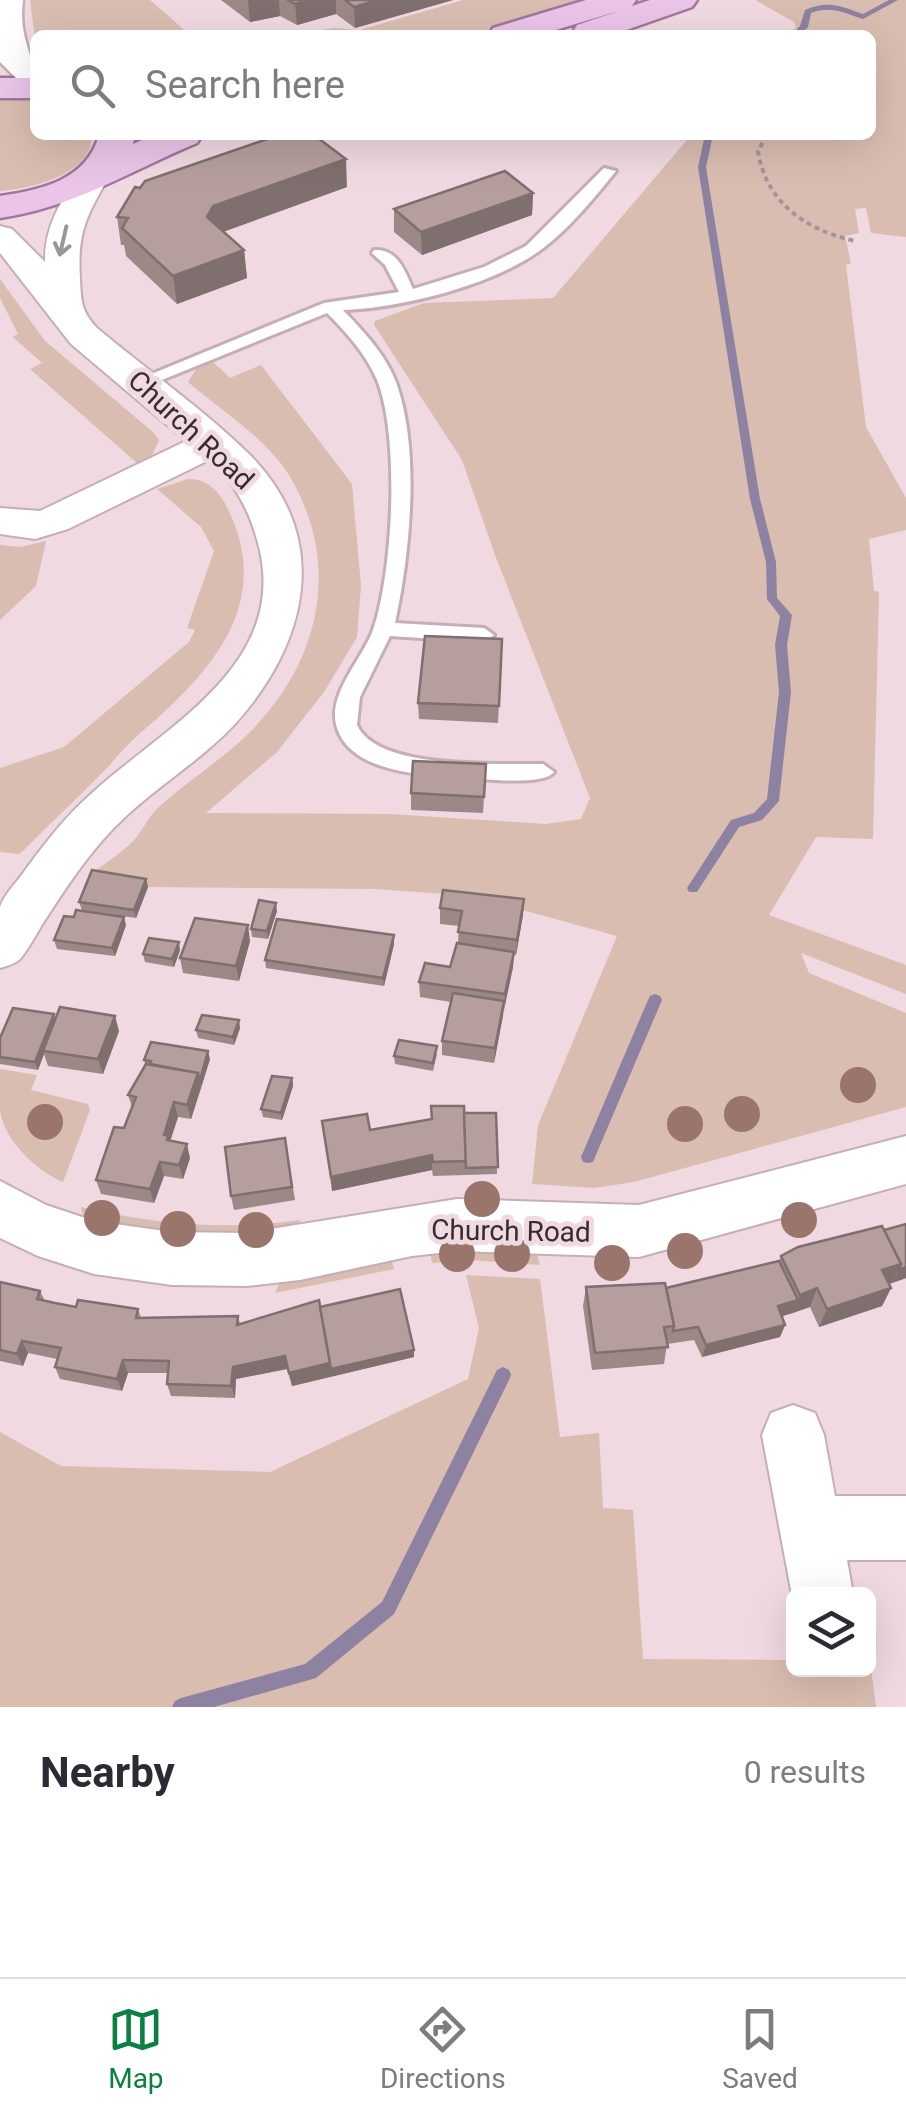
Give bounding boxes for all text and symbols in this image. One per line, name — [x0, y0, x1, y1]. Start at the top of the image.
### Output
search box — [30, 30, 876, 140]
icon: search — [65, 58, 120, 113]
text: Search here — [145, 63, 345, 107]
one-way arrow — [53, 224, 71, 256]
street label: Church Road — [121, 364, 261, 496]
street label: Church Road — [431, 1213, 591, 1249]
map controls — [786, 1587, 876, 1677]
button: layers — [786, 1587, 876, 1677]
text: Nearby — [40, 1748, 175, 1797]
text: 0 results — [744, 1753, 866, 1791]
tab: Map — [108, 2002, 164, 2095]
tab: Directions — [380, 2002, 506, 2095]
tab: Saved — [722, 2002, 798, 2095]

